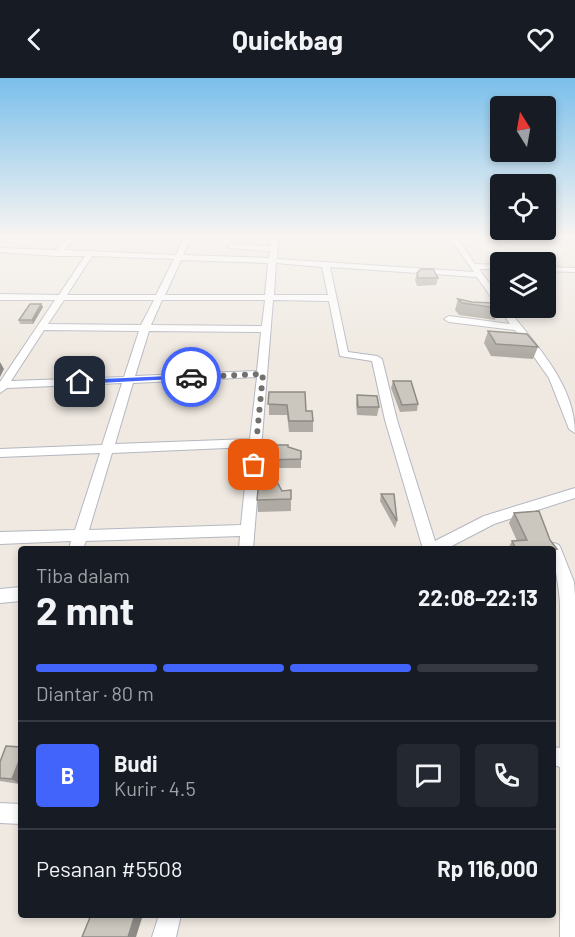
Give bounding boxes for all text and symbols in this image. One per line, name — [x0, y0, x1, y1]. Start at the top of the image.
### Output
icon: back — [18, 23, 51, 56]
text: Quickbag — [232, 23, 343, 55]
icon: heart — [524, 23, 557, 56]
north arrow — [490, 96, 556, 162]
map controls — [490, 96, 556, 318]
button: locate — [490, 174, 556, 240]
button: layers — [490, 252, 556, 318]
courier — [161, 347, 221, 407]
pin — [54, 356, 105, 407]
icon: car — [175, 361, 208, 394]
icon: home — [63, 365, 96, 398]
pin — [228, 439, 279, 490]
icon: bag — [237, 448, 270, 481]
text: Tiba dalam — [36, 563, 130, 587]
text: 22:08–22:13 — [418, 584, 538, 610]
text: 2 mnt — [36, 586, 134, 633]
text: Diantar · 80 m — [36, 681, 154, 705]
button: chat — [397, 744, 460, 807]
button: phone — [475, 744, 538, 807]
text: Budi — [114, 750, 158, 776]
text: B — [61, 762, 74, 788]
text: Kurir · 4.5 — [114, 776, 196, 800]
text: Pesanan #5508 — [36, 855, 182, 881]
text: Rp 116,000 — [437, 855, 538, 881]

